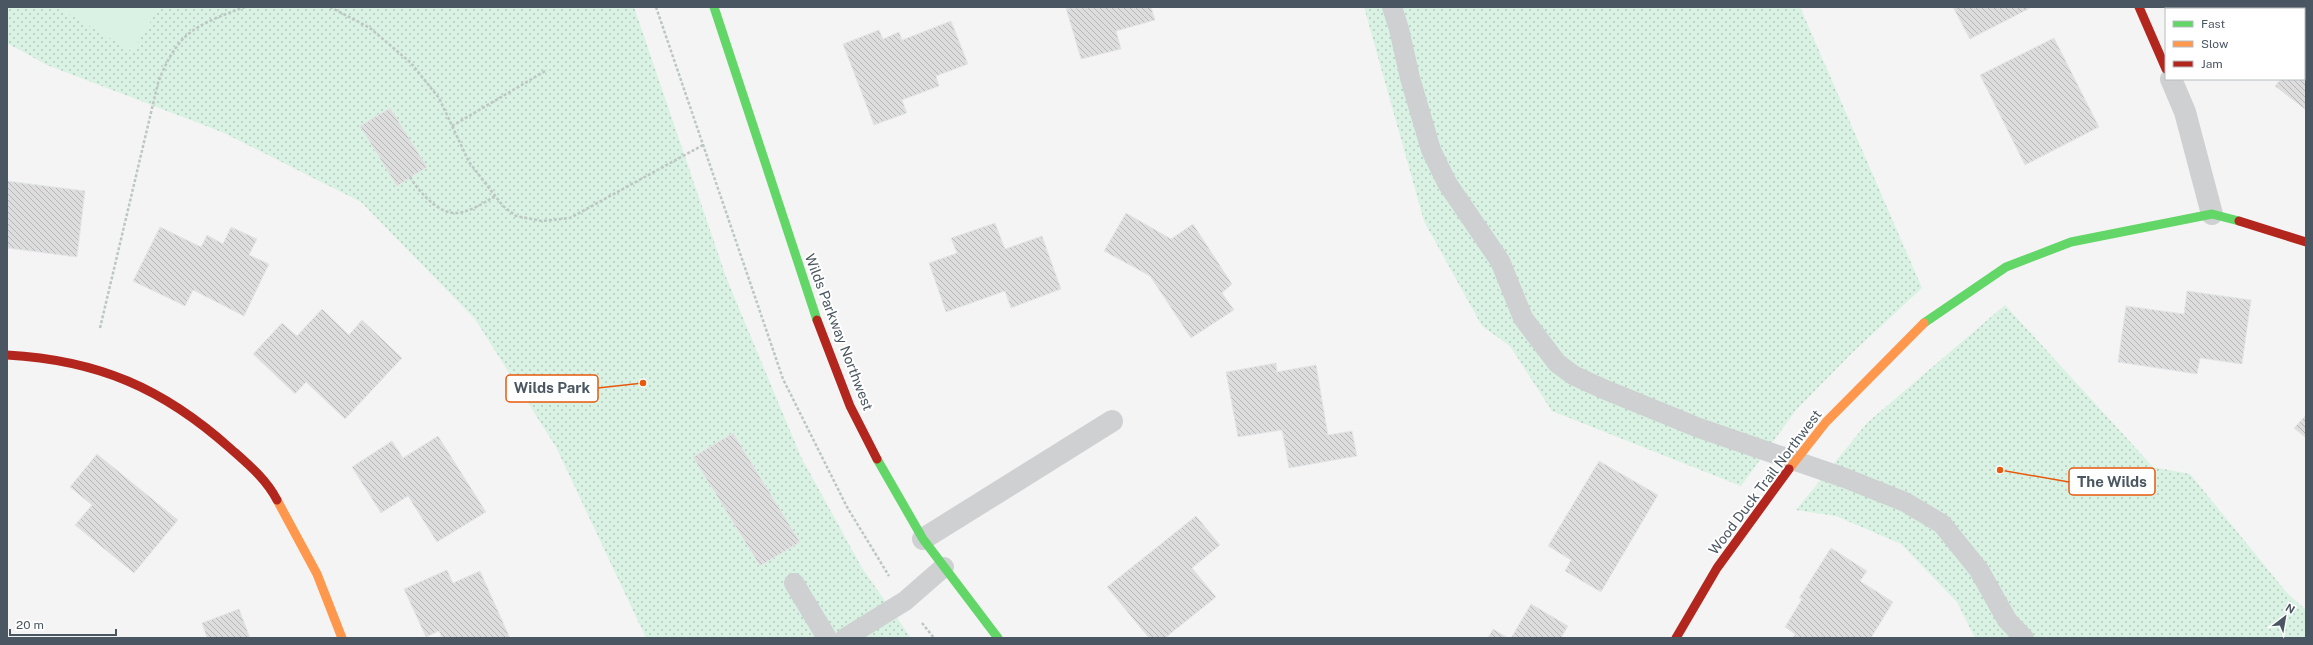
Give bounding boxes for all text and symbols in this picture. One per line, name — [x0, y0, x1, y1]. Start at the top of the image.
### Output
legend — [2165, 8, 2305, 80]
text: Fast — [2201, 17, 2226, 31]
text: Slow — [2201, 37, 2229, 51]
text: Jam — [2201, 57, 2223, 71]
street label: Wilds Parkway Northwest — [802, 251, 876, 413]
callout: Wilds Park — [506, 375, 598, 402]
text: Wilds Park — [514, 379, 590, 396]
street label: Wood Duck Trail Northwest — [1705, 407, 1825, 557]
callout: The Wilds — [2069, 468, 2155, 495]
text: The Wilds — [2077, 473, 2147, 490]
north arrow — [2265, 597, 2305, 637]
text: N — [2283, 601, 2297, 616]
scale bar — [10, 611, 116, 637]
text: 20 m — [16, 618, 44, 632]

